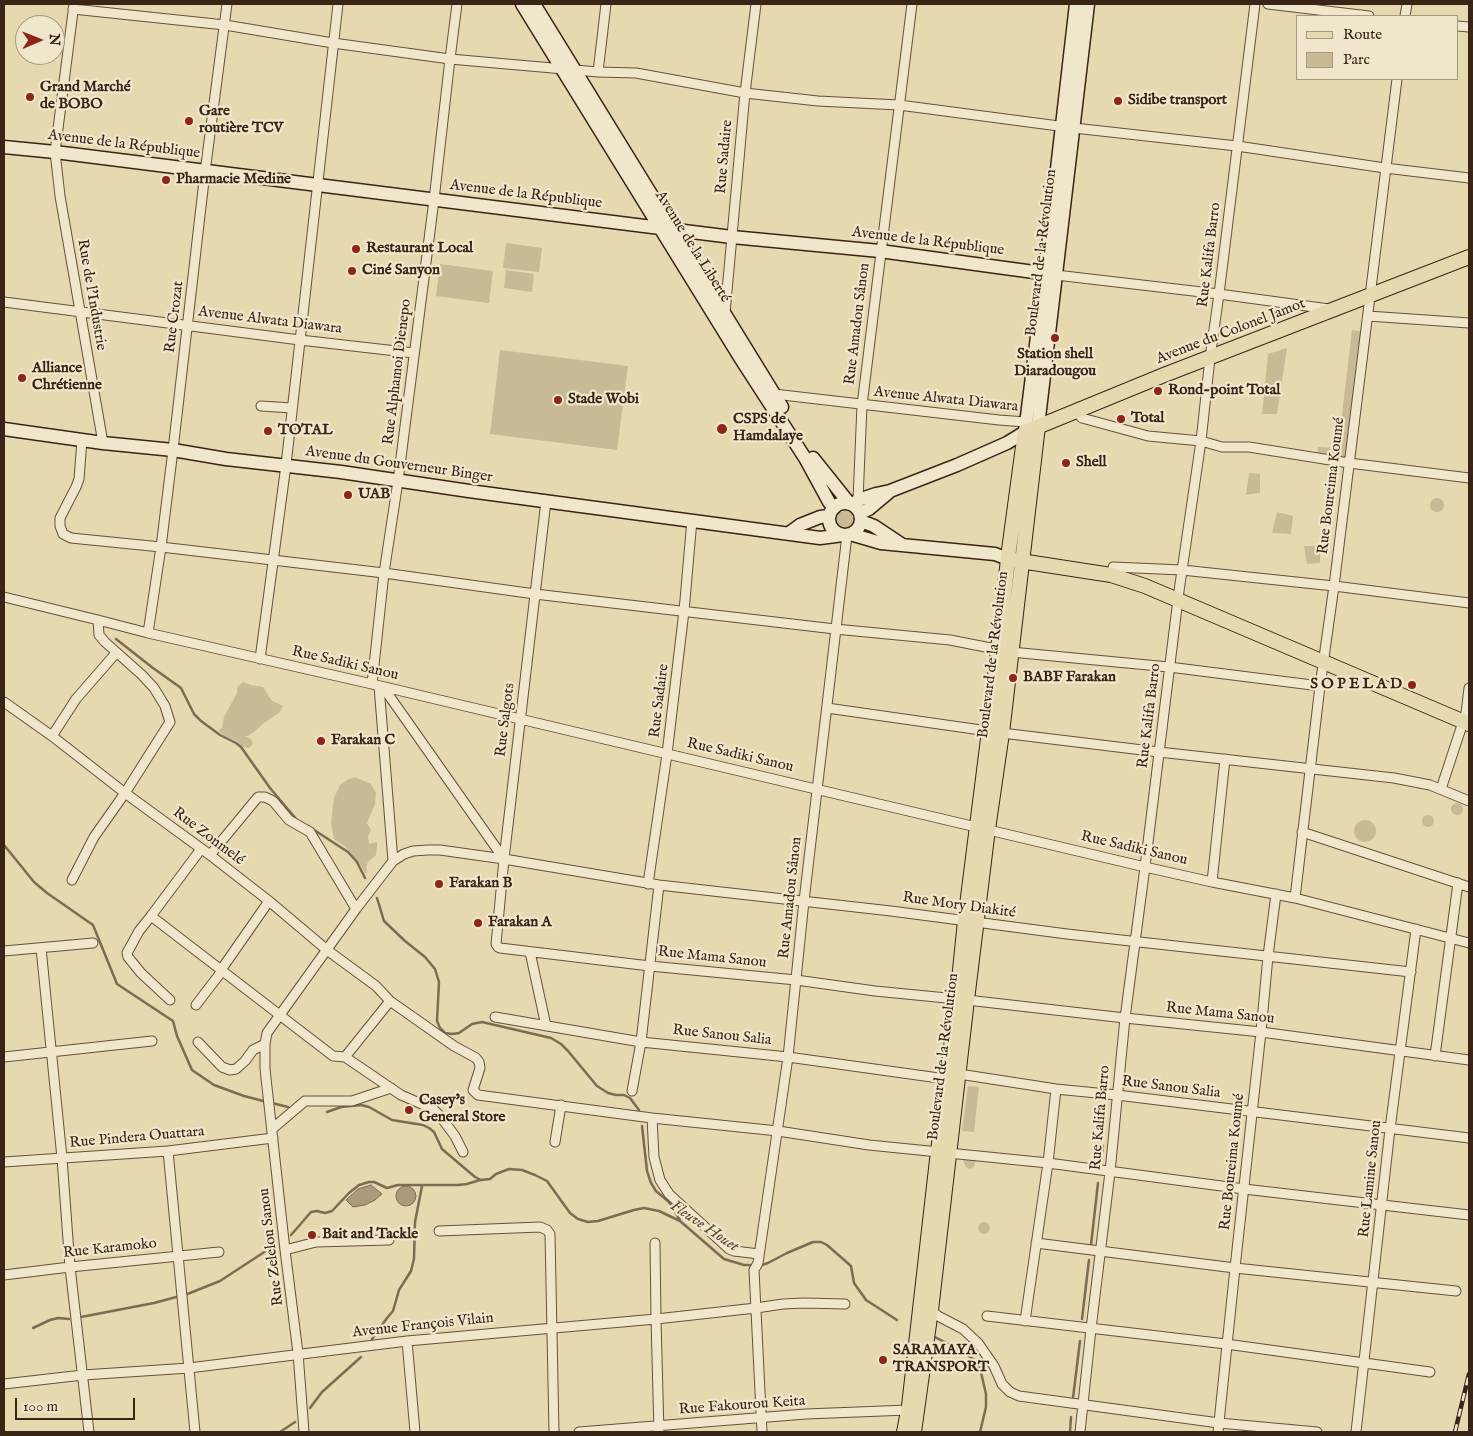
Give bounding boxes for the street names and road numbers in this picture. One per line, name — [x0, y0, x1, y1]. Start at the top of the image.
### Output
street label: Rue Sadaire — [713, 119, 737, 195]
street label: Avenue de la République — [47, 127, 201, 163]
street label: Boulevard de la Révolution — [1023, 168, 1061, 338]
street label: Avenue de la République — [449, 177, 603, 213]
street label: Avenue de la Liberté — [650, 188, 734, 306]
street label: Rue Kalifa Barro — [1195, 202, 1225, 308]
street label: Avenue de la République — [851, 224, 1005, 260]
street label: Rue de l'Industrie — [72, 238, 110, 352]
street label: Rue Amadou Sânon — [842, 262, 874, 386]
street label: Rue Crozat — [162, 280, 188, 354]
street label: Avenue du Colonel Jamot — [1154, 295, 1308, 369]
street label: Rue Alphamoi Dienepo — [380, 298, 416, 446]
street label: Avenue Alwata Diawara — [197, 303, 343, 339]
street label: Avenue Alwata Diawara — [873, 383, 1019, 417]
street label: Rue Boureima Koumé — [1315, 417, 1349, 555]
street label: Avenue du Gouverneur Binger — [304, 443, 494, 487]
street label: Boulevard de la Révolution — [975, 570, 1013, 740]
street label: Rue Sadiki Sanou — [290, 643, 400, 685]
street label: Rue Sadaire — [647, 663, 673, 739]
street label: Rue Kalifa Barro — [1135, 663, 1165, 769]
street label: Rue Salgots — [493, 682, 519, 758]
street label: Rue Sadiki Sanou — [685, 735, 795, 777]
street label: Rue Zonmelé — [169, 804, 247, 870]
street label: Rue Sadiki Sanou — [1079, 828, 1189, 870]
street label: Rue Amadou Sânon — [776, 836, 806, 960]
street label: Rue Mory Diakité — [901, 889, 1017, 923]
street label: Rue Mama Sanou — [657, 943, 767, 973]
street label: Boulevard de la Révolution — [925, 972, 963, 1142]
street label: Rue Mama Sanou — [1165, 999, 1275, 1029]
street label: Rue Sanou Salia — [672, 1022, 772, 1050]
street label: Rue Kalifa Barro — [1087, 1065, 1115, 1171]
street label: Rue Sanou Salia — [1121, 1073, 1221, 1103]
street label: Rue Boureima Koumé — [1217, 1093, 1249, 1231]
street label: Rue Lamine Sanou — [1356, 1119, 1386, 1239]
street label: Rue Pindera Ouattara — [69, 1123, 205, 1153]
street label: Rue Zelelou Sanou — [256, 1187, 288, 1307]
street label: Rue Karamoko — [62, 1235, 158, 1263]
street label: Avenue François Vilain — [352, 1310, 494, 1342]
street label: Rue Fakourou Keita — [678, 1393, 806, 1419]

